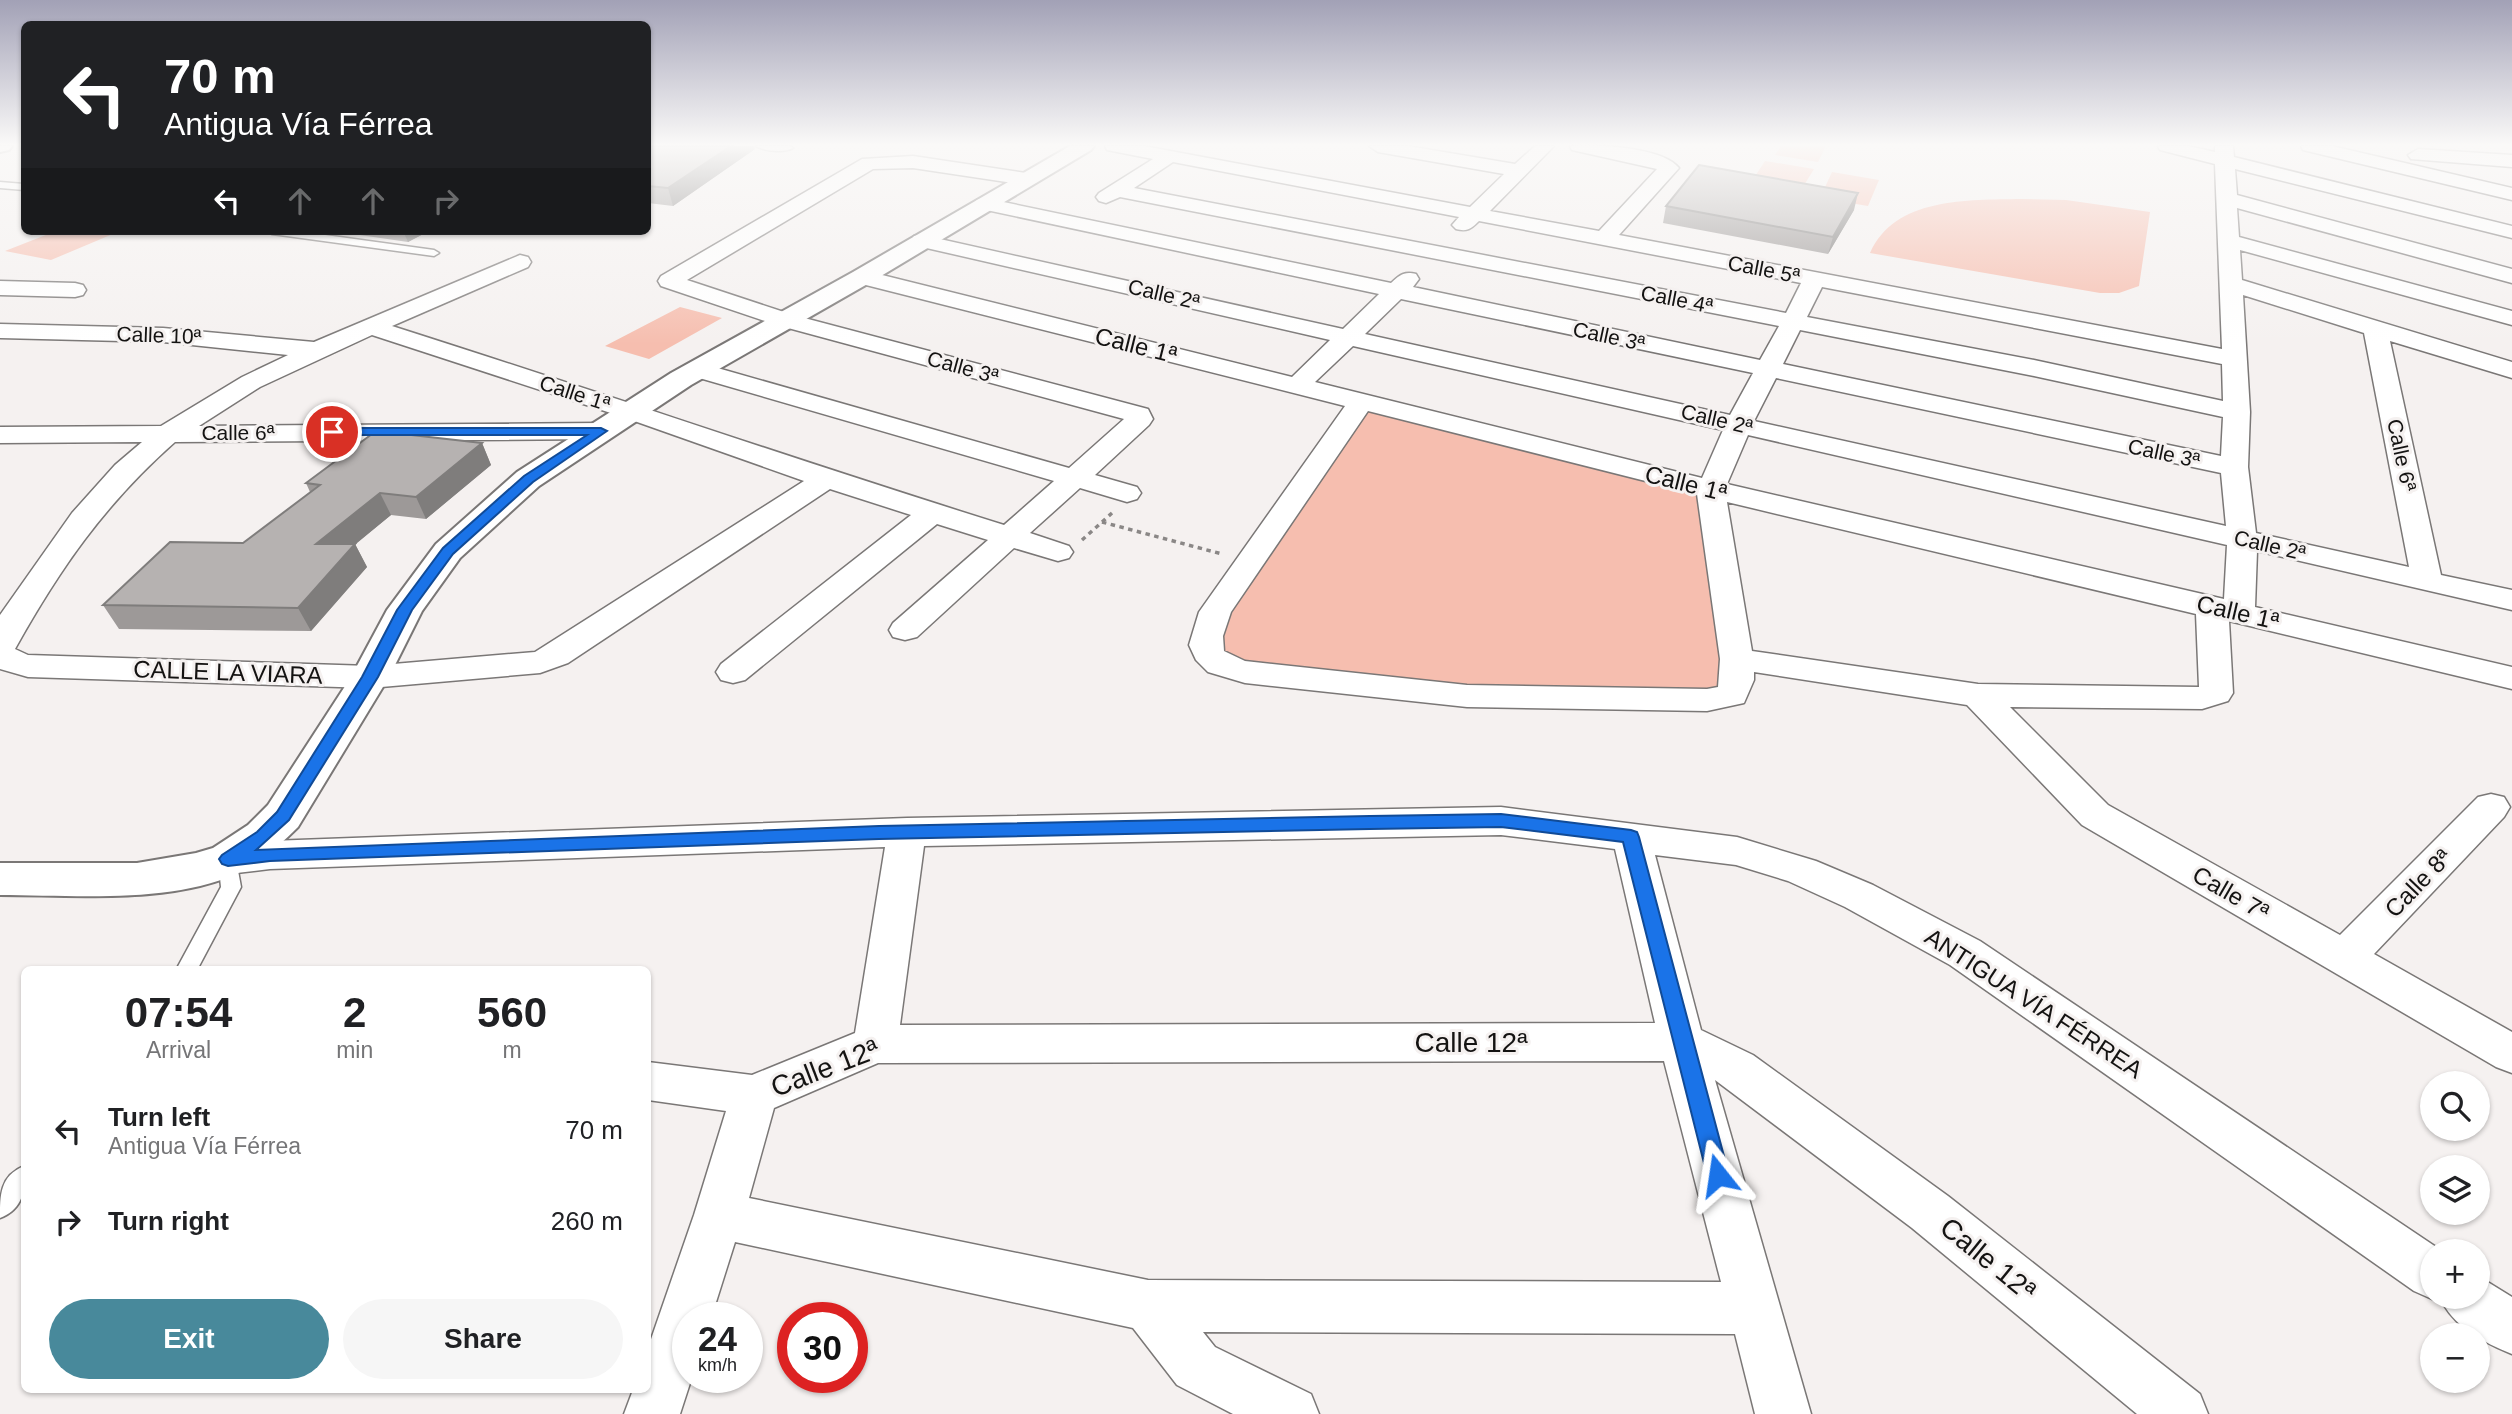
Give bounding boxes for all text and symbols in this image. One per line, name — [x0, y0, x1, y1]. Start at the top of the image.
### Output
icon: left — [49, 49, 140, 140]
text: 70 m — [164, 49, 276, 103]
text: Antigua Vía Férrea — [164, 106, 433, 142]
icon: left — [208, 182, 246, 220]
icon: ahead — [281, 182, 319, 220]
icon: ahead — [354, 182, 392, 220]
icon: right — [427, 182, 465, 220]
street label: Calle 5ª — [1726, 251, 1802, 287]
street label: Calle 2ª — [1126, 275, 1202, 313]
street label: Calle 4ª — [1639, 281, 1715, 317]
street label: Calle 3ª — [1571, 317, 1647, 355]
street label: Calle 10ª — [116, 322, 202, 348]
street label: Calle 1ª — [1092, 322, 1180, 368]
street label: Calle 3ª — [925, 346, 1002, 388]
street label: Calle 1ª — [537, 371, 614, 415]
street label: Calle 2ª — [1679, 400, 1755, 438]
pin — [302, 402, 362, 462]
icon: arrive — [313, 413, 351, 451]
street label: Calle 6ª — [2383, 417, 2421, 493]
street label: Calle 6ª — [201, 421, 275, 444]
street label: Calle 3ª — [2126, 434, 2202, 472]
street label: Calle 1ª — [1642, 460, 1730, 506]
street label: Calle 2ª — [2232, 526, 2308, 564]
street label: Calle 1ª — [2194, 589, 2282, 635]
street label: CALLE LA VIARA — [133, 655, 323, 689]
street label: Calle 8ª — [2379, 843, 2457, 922]
street label: Calle 7ª — [2188, 860, 2274, 926]
street label: ANTIGUA VÍA FÉRREA — [1920, 923, 2148, 1083]
text: 07:54 — [125, 989, 232, 1036]
text: 2 — [343, 989, 366, 1036]
text: 560 — [477, 989, 547, 1036]
street label: Calle 12ª — [1414, 1027, 1528, 1058]
street label: Calle 12ª — [767, 1033, 884, 1103]
text: Arrival — [146, 1037, 211, 1063]
text: min — [336, 1037, 373, 1063]
text: m — [503, 1037, 522, 1063]
map controls — [2420, 1071, 2490, 1393]
button: search — [2420, 1071, 2490, 1141]
text: Turn left — [108, 1102, 210, 1132]
icon: left — [49, 1112, 87, 1150]
text: 70 m — [565, 1115, 623, 1145]
text: Antigua Vía Férrea — [108, 1133, 301, 1159]
position arrow — [1681, 1138, 1755, 1212]
button: layers — [2420, 1155, 2490, 1225]
icon: right — [49, 1203, 87, 1241]
text: Turn right — [108, 1206, 229, 1236]
text: 260 m — [551, 1206, 623, 1236]
street label: Calle 12ª — [1934, 1211, 2042, 1307]
button: + — [2420, 1239, 2490, 1309]
button: Exit — [49, 1299, 329, 1379]
button: Share — [343, 1299, 623, 1379]
speed limit sign: 30 — [777, 1302, 868, 1393]
text: 24 — [698, 1319, 737, 1358]
button: − — [2420, 1323, 2490, 1393]
text: km/h — [698, 1355, 737, 1375]

